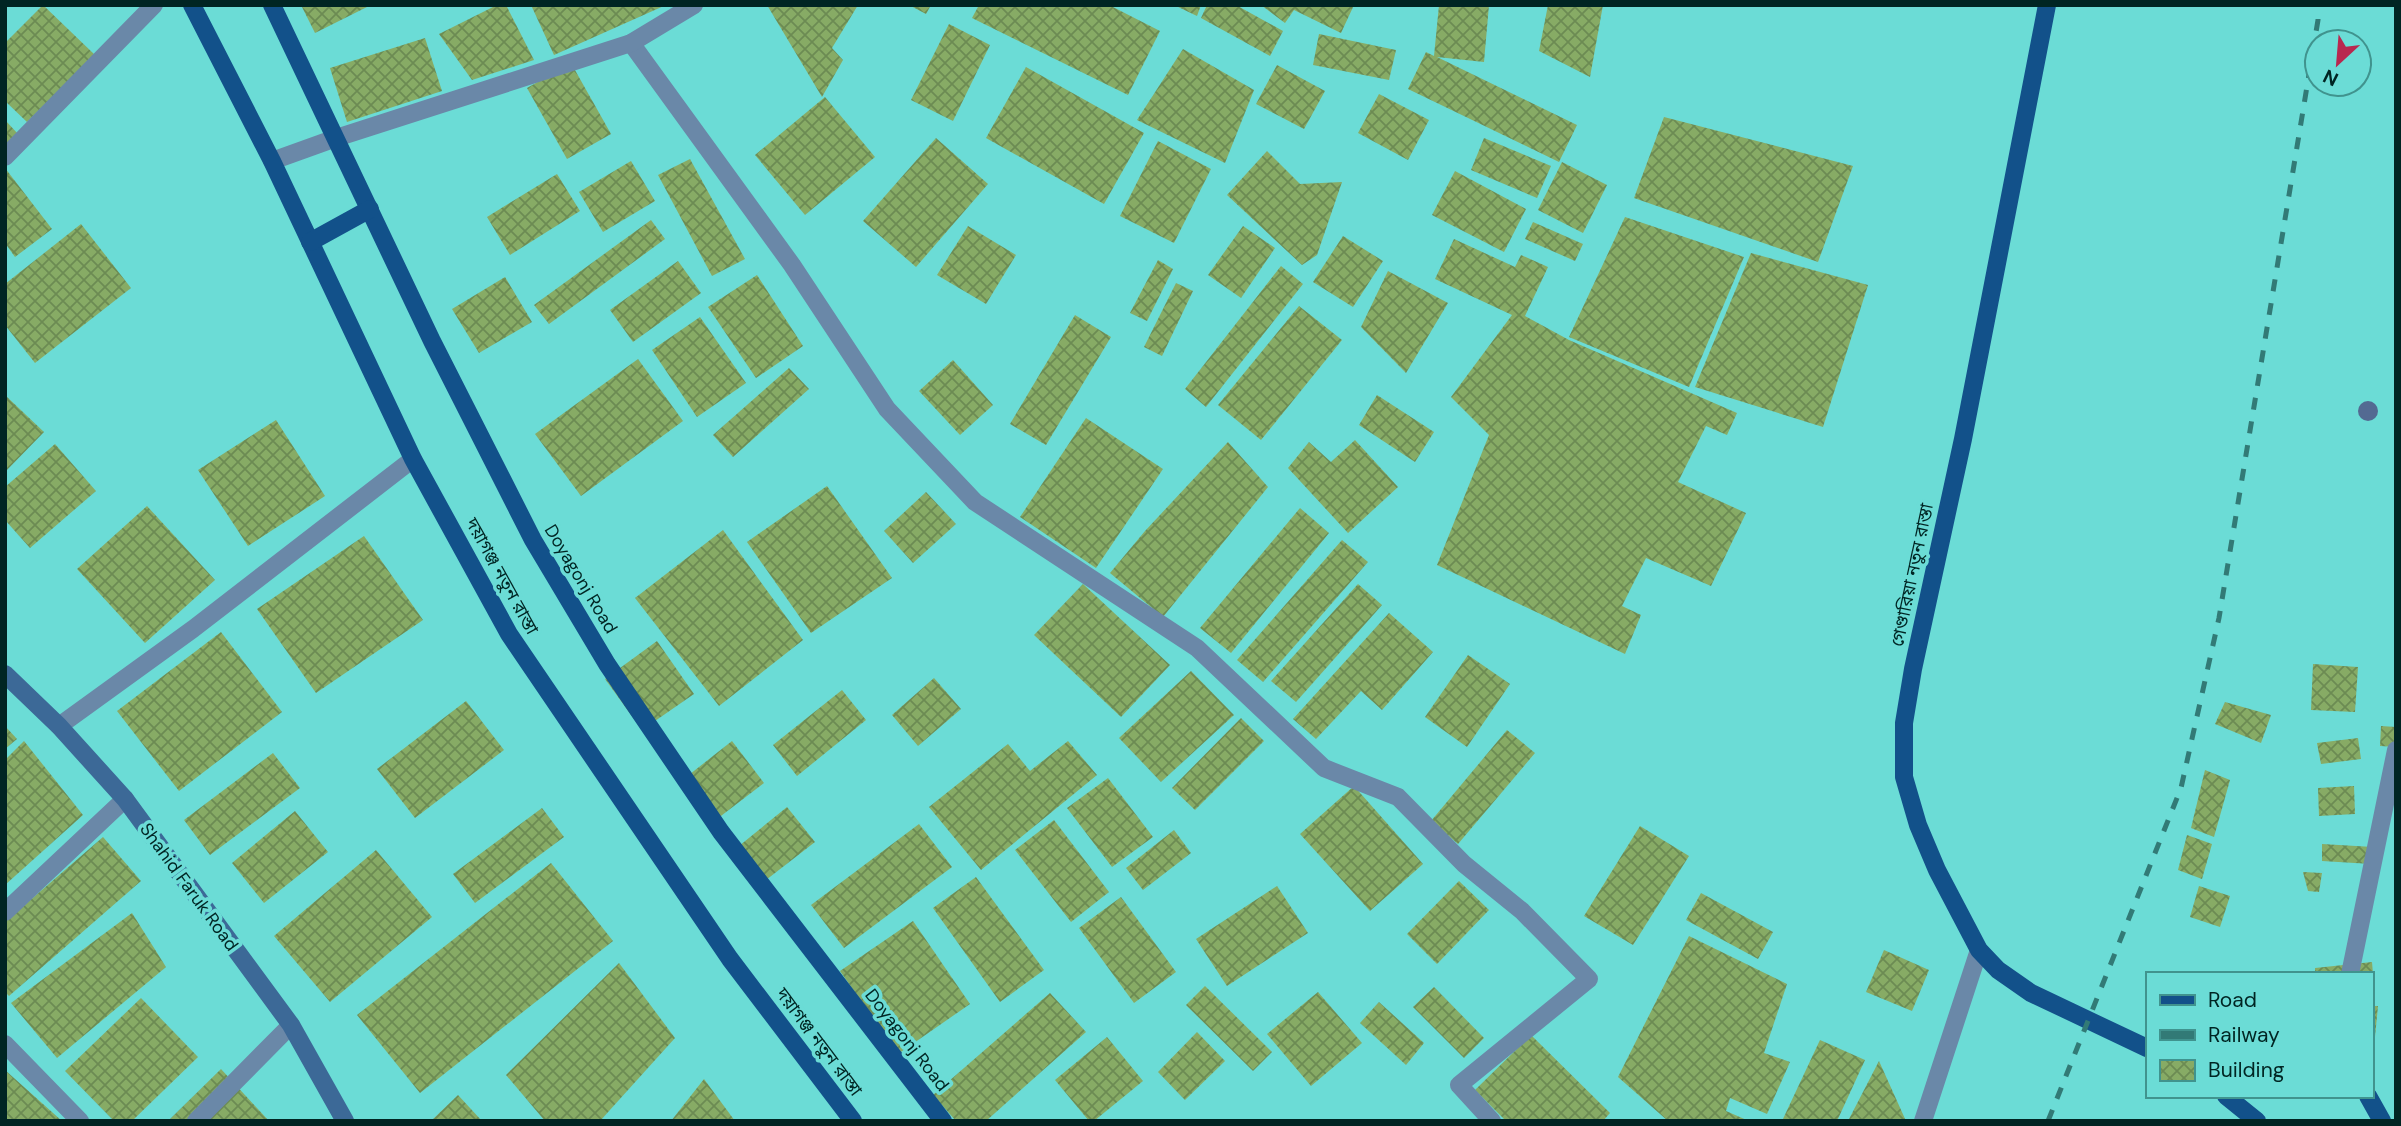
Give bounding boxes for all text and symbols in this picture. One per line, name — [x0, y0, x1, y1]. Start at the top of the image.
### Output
north arrow — [2303, 28, 2373, 98]
text: N — [2319, 64, 2342, 92]
street label: গেণ্ডারিয়া নতুন রাস্তা — [1885, 501, 1939, 649]
street label: দয়াগঞ্জ নতুন রাস্তা — [460, 513, 544, 639]
street label: Doyagonj Road — [539, 520, 623, 638]
street label: Shahid Faruk Road — [134, 818, 244, 956]
legend — [2146, 972, 2373, 1098]
street label: দয়াগঞ্জ নতুন রাস্তা — [770, 982, 868, 1101]
street label: Doyagonj Road — [860, 984, 954, 1096]
text: Road — [2208, 986, 2257, 1014]
text: Railway — [2208, 1021, 2280, 1049]
text: Building — [2208, 1056, 2285, 1084]

